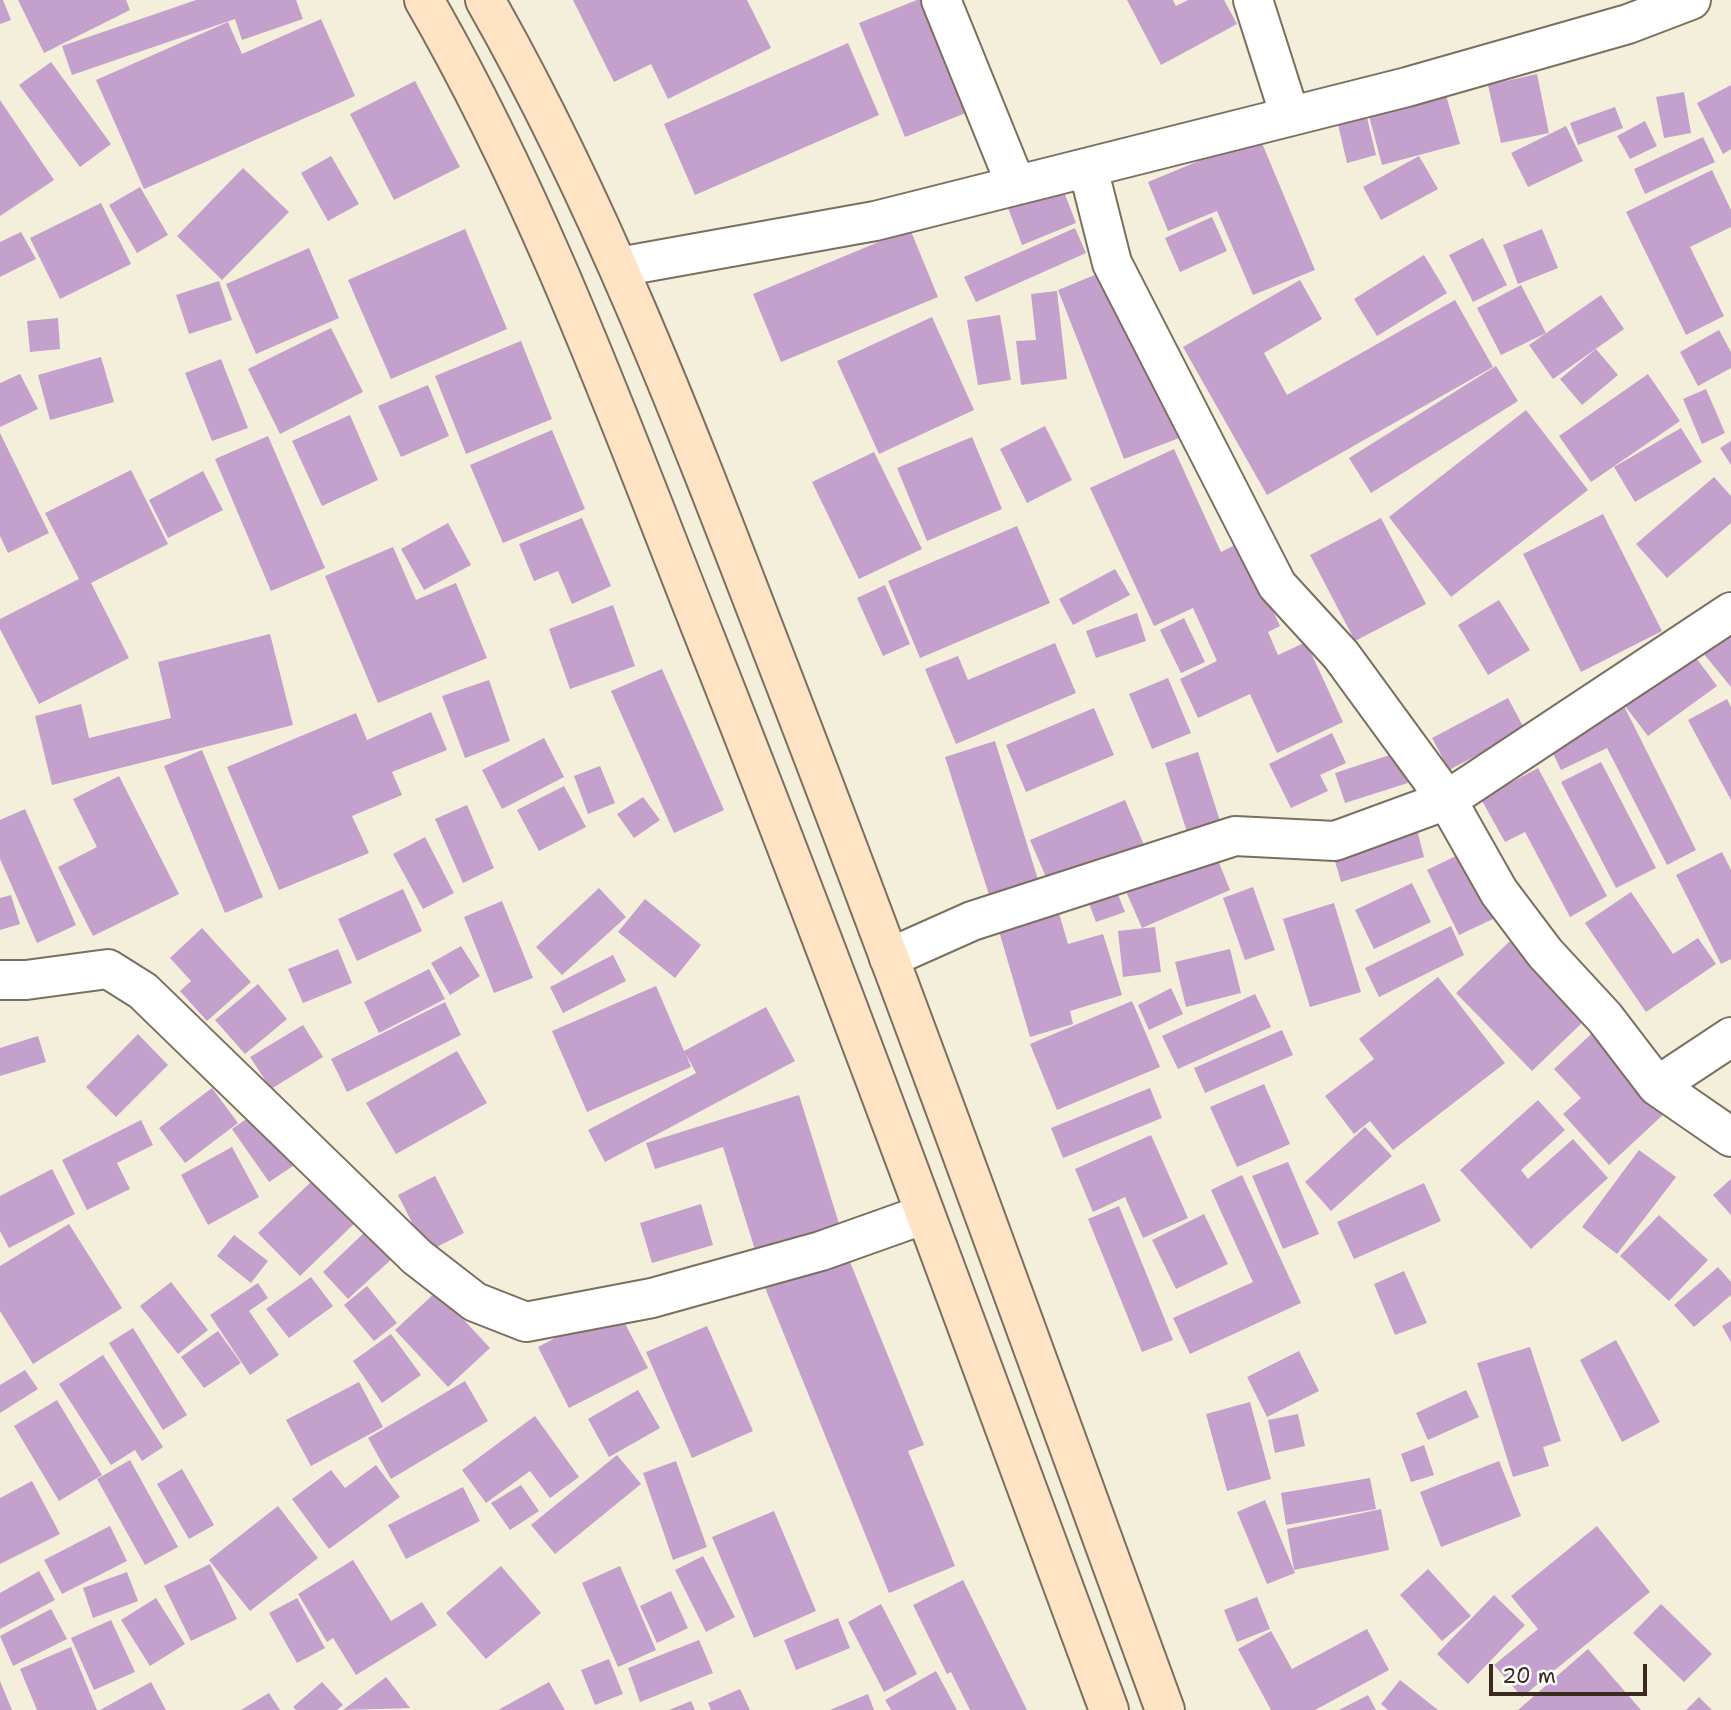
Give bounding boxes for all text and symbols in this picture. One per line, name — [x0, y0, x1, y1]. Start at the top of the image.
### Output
scale bar — [1493, 1650, 1650, 1694]
text: 20 m — [1502, 1662, 1556, 1690]

